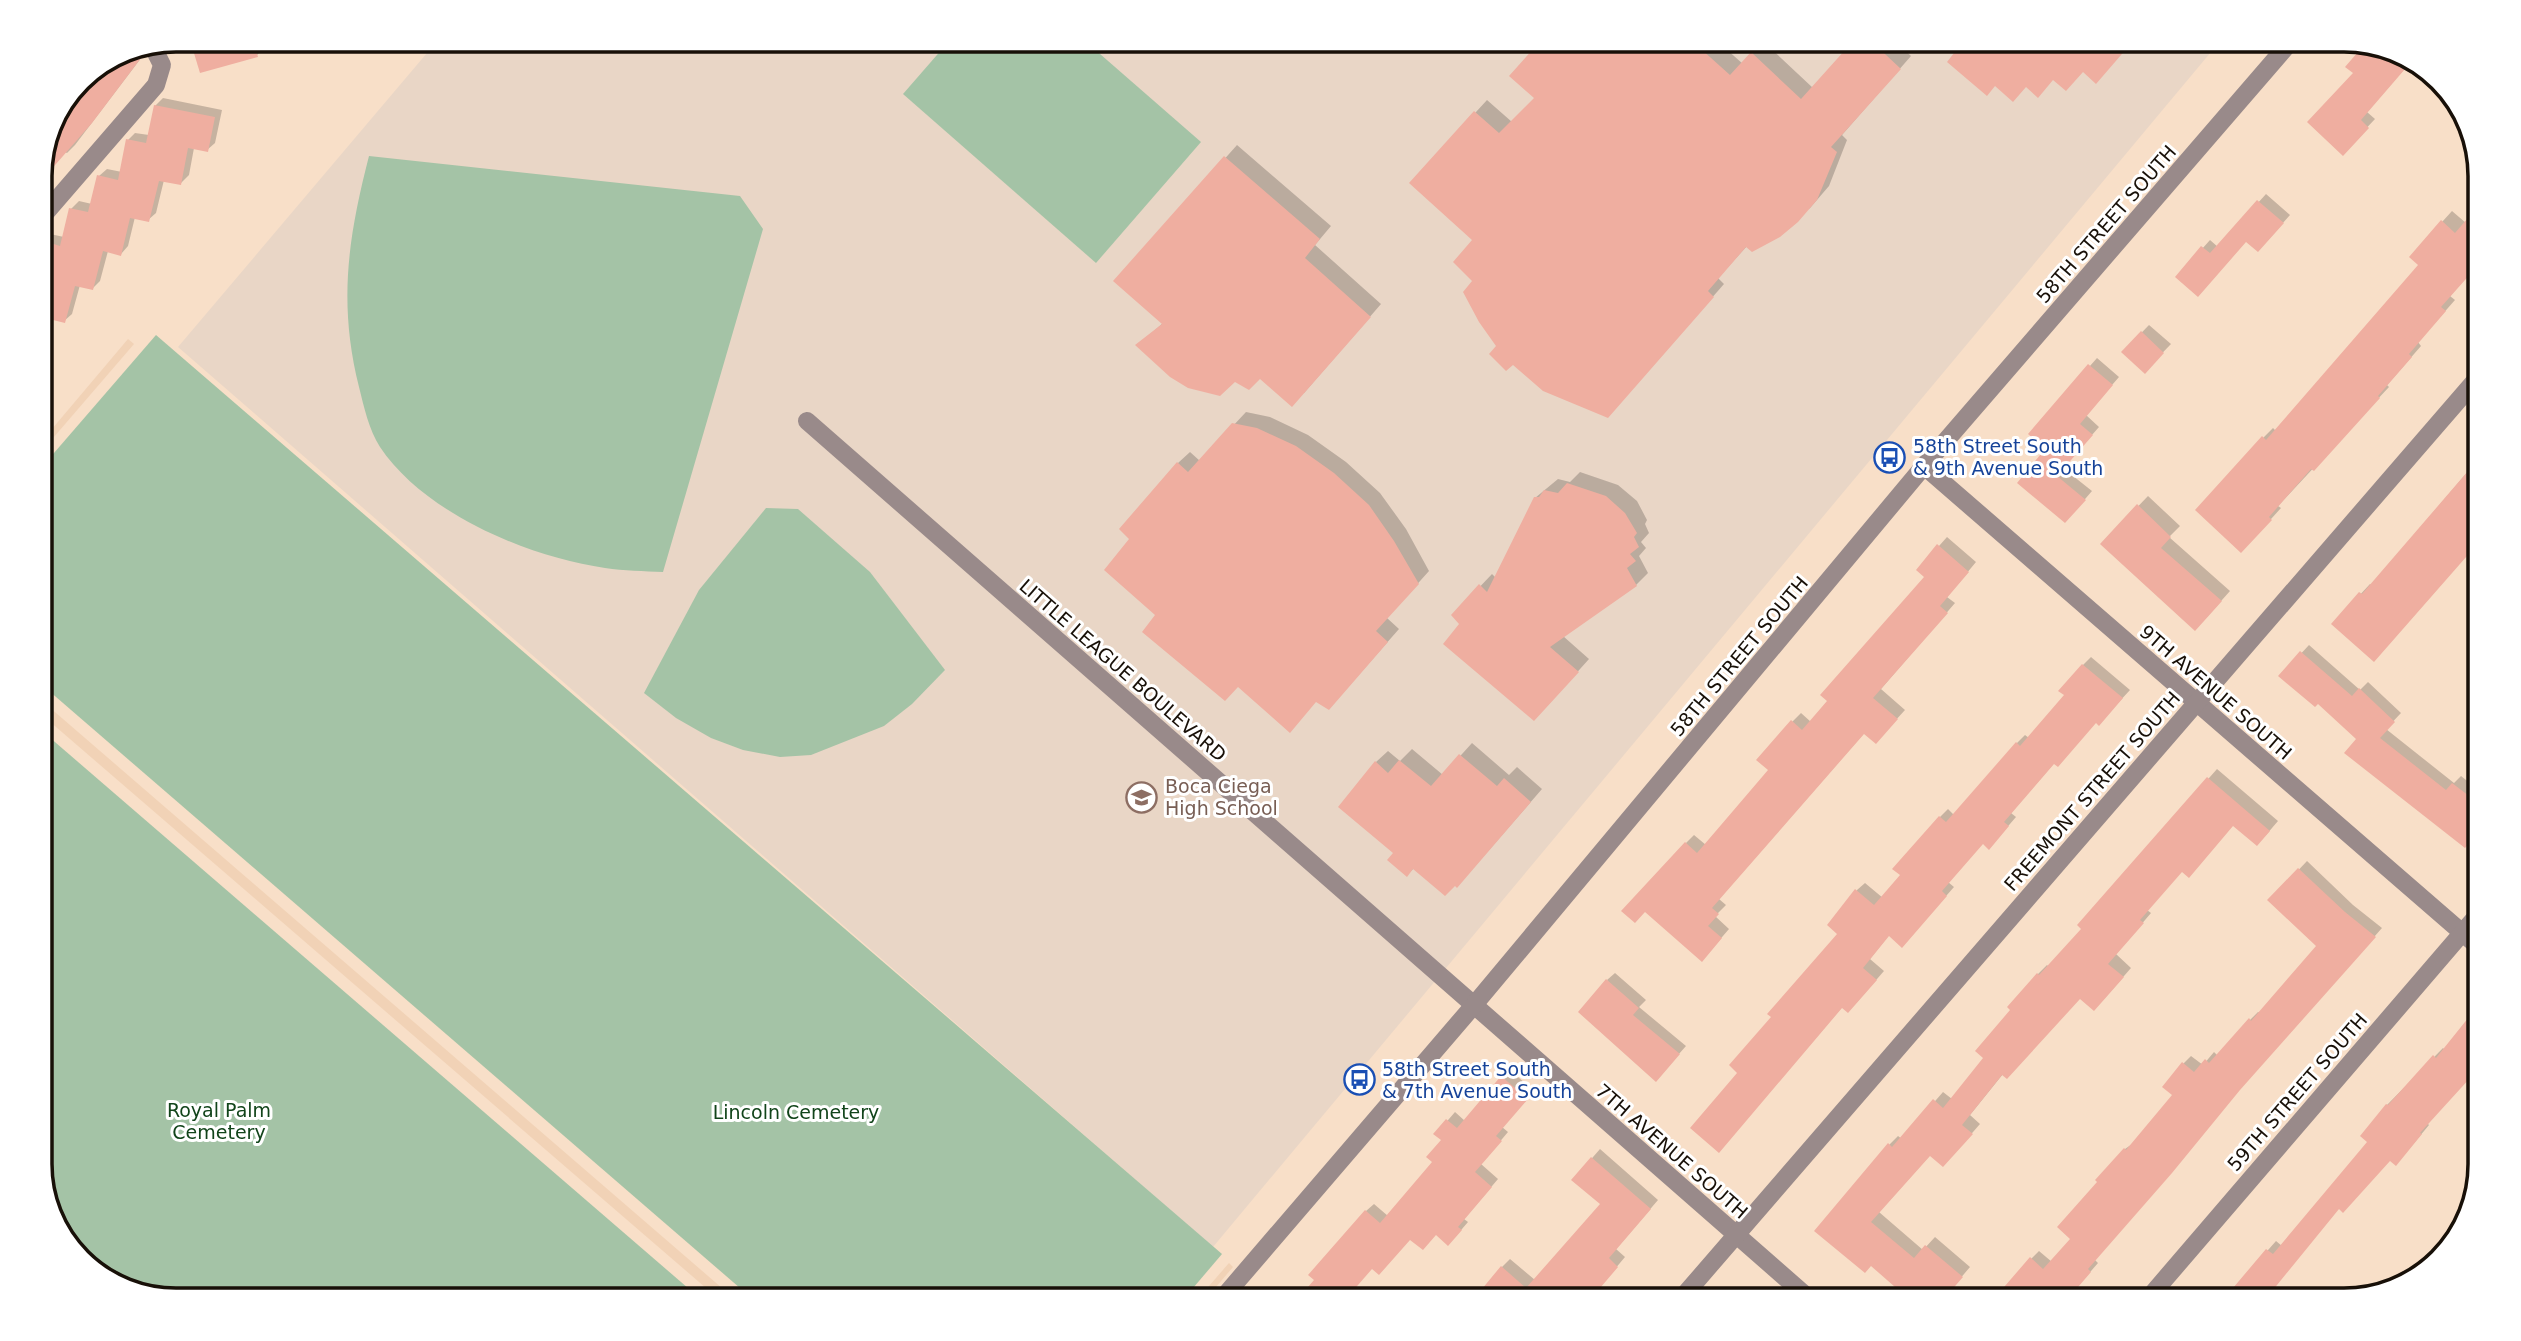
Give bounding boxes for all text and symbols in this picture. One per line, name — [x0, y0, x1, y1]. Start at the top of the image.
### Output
street label: 58TH STREET SOUTH — [2032, 141, 2180, 307]
place label: 58th Street South & 9th Avenue South — [1913, 435, 2103, 479]
bus stop icon: 58th Street South & 9th Avenue South — [1873, 440, 1907, 474]
street label: 58TH STREET SOUTH — [1666, 572, 1812, 740]
street label: LITTLE LEAGUE BOULEVARD — [1015, 574, 1231, 766]
street label: 9TH AVENUE SOUTH — [2136, 620, 2296, 764]
street label: FREEMONT STREET SOUTH — [1999, 687, 2185, 895]
place label: Boca Ciega High School — [1165, 775, 1278, 819]
school or university icon: Boca Ciega High School — [1125, 780, 1159, 814]
street label: 59TH STREET SOUTH — [2223, 1009, 2371, 1175]
place label: 58th Street South & 7th Avenue South — [1382, 1058, 1572, 1102]
bus stop icon: 58th Street South & 7th Avenue South — [1342, 1063, 1376, 1097]
street label: 7TH AVENUE SOUTH — [1592, 1079, 1752, 1223]
park label: Royal Palm Cemetery — [167, 1099, 271, 1143]
park label: Lincoln Cemetery — [713, 1101, 879, 1123]

